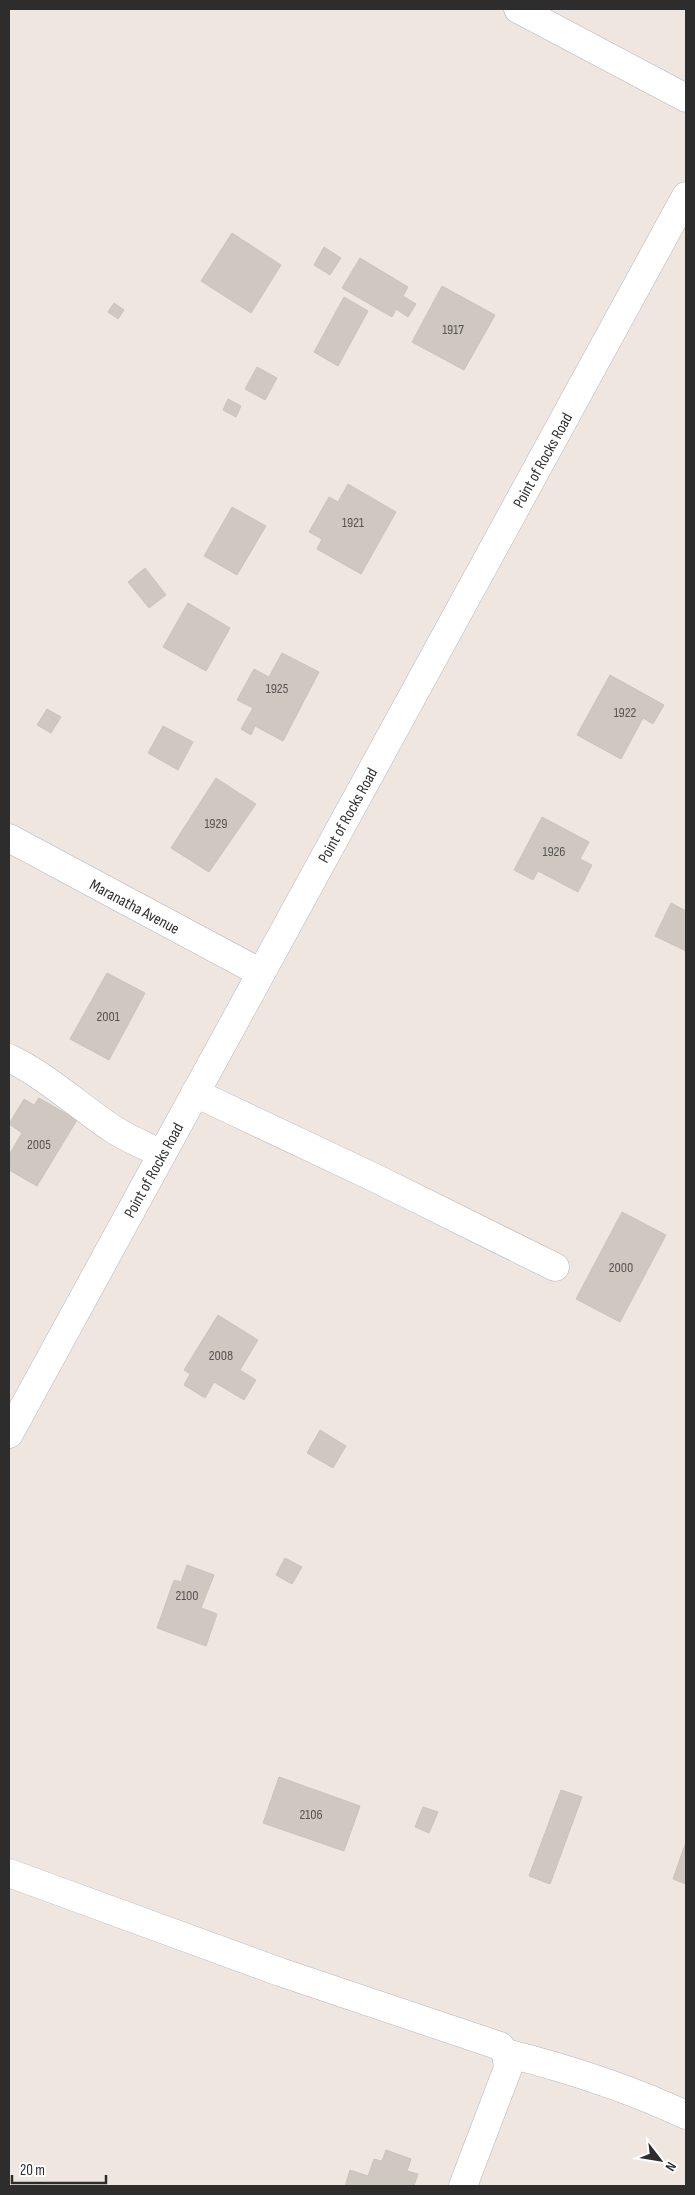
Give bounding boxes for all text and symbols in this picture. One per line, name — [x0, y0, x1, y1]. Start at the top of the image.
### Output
house number: 1917 — [442, 321, 464, 338]
street label: Point of Rocks Road — [509, 410, 577, 512]
house number: 1921 — [342, 514, 364, 531]
house number: 1925 — [266, 680, 289, 697]
house number: 1922 — [614, 704, 637, 721]
street label: Point of Rocks Road — [314, 765, 382, 867]
house number: 1929 — [204, 815, 228, 832]
house number: 1926 — [542, 843, 566, 860]
street label: Maranatha Avenue — [86, 876, 182, 939]
house number: 2001 — [96, 1008, 120, 1025]
street label: Point of Rocks Road — [120, 1120, 188, 1222]
house number: 2005 — [27, 1136, 51, 1153]
house number: 2000 — [609, 1259, 633, 1276]
house number: 2008 — [209, 1347, 233, 1364]
house number: 2100 — [175, 1587, 199, 1604]
house number: 2106 — [299, 1806, 323, 1823]
north arrow — [635, 2135, 685, 2185]
scale bar — [12, 2152, 106, 2184]
text: N — [662, 2159, 680, 2174]
text: 20 m — [20, 2161, 45, 2180]

